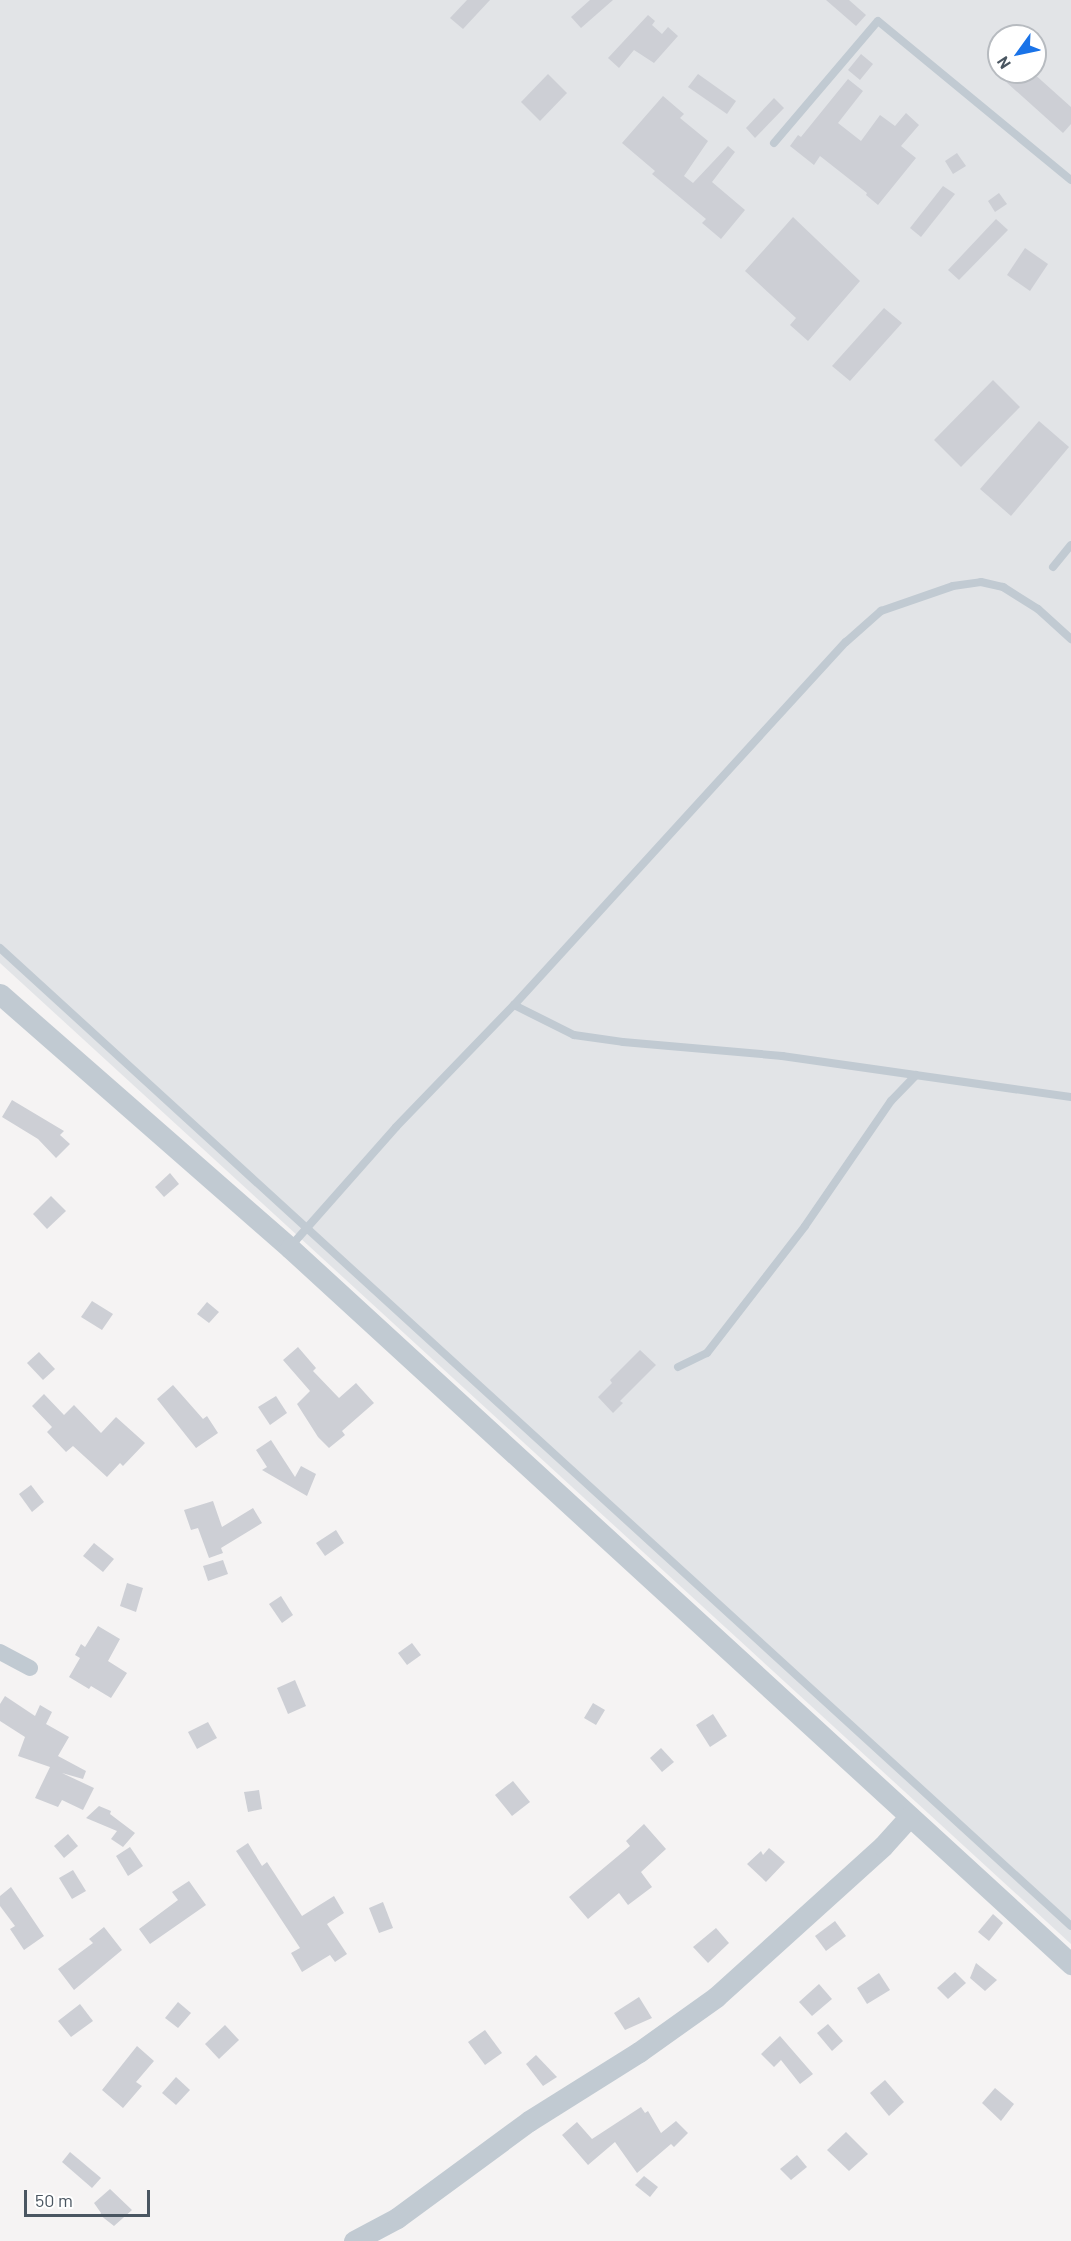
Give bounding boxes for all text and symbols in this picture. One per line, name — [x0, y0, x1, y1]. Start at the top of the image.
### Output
north arrow — [987, 24, 1047, 84]
text: N — [992, 53, 1014, 73]
scale bar — [27, 2178, 153, 2216]
text: 50 m — [35, 2189, 73, 2211]

